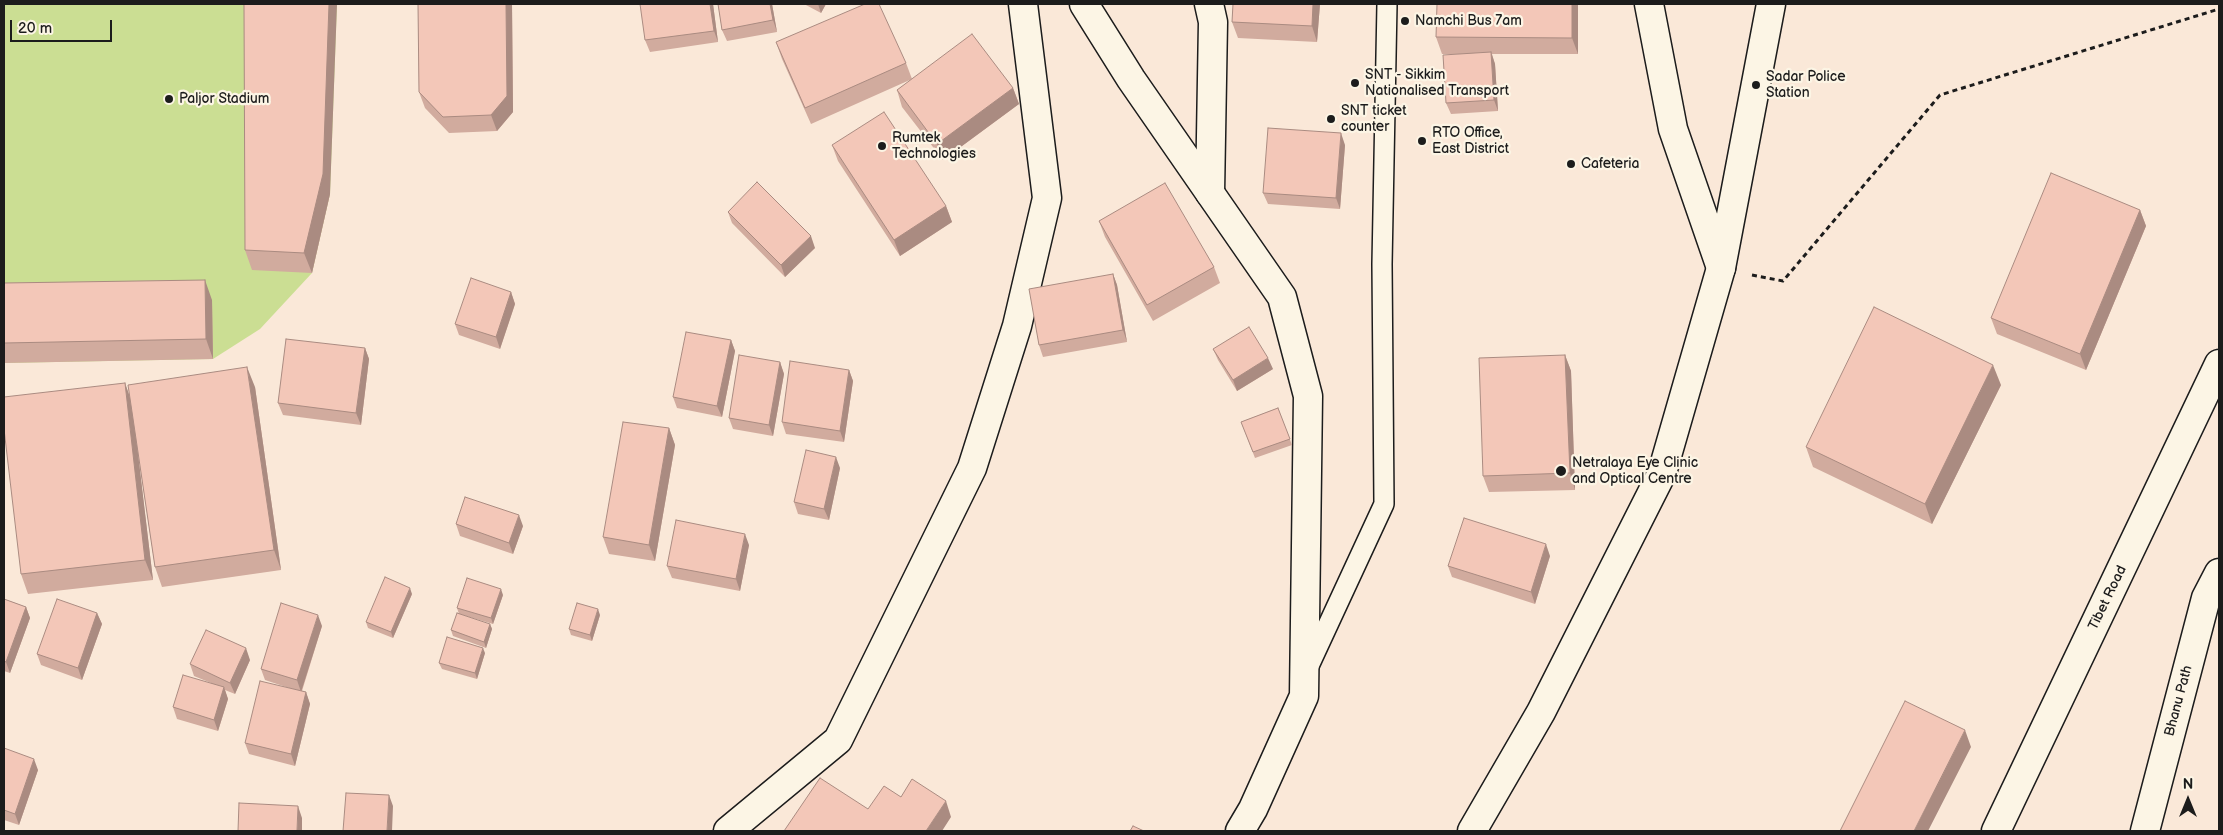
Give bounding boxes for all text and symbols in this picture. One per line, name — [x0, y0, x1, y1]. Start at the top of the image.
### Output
scale bar — [12, 10, 115, 42]
place label: Namchi Bus 7am — [1415, 13, 1522, 29]
marker: Namchi Bus 7am — [1399, 15, 1411, 27]
text: 20 m — [18, 19, 52, 38]
place label: SNT - Sikkim Nationalised Transport — [1365, 67, 1509, 100]
place label: Sadar Police Station — [1766, 69, 1846, 102]
marker: SNT - Sikkim Nationalised Transport — [1349, 77, 1361, 89]
marker: Sadar Police Station — [1750, 79, 1762, 91]
place label: Paljor Stadium — [179, 91, 269, 107]
marker: Paljor Stadium — [163, 93, 175, 105]
place label: SNT ticket counter — [1341, 103, 1406, 136]
marker: SNT ticket counter — [1325, 113, 1337, 125]
place label: RTO Office, East District — [1432, 125, 1509, 158]
place label: Rumtek Technologies — [892, 130, 976, 162]
marker: RTO Office, East District — [1416, 135, 1428, 147]
marker: Rumtek Technologies — [876, 140, 888, 152]
place label: Cafeteria — [1581, 156, 1639, 172]
marker: Cafeteria — [1565, 158, 1577, 170]
place label: Netralaya Eye Clinic and Optical Centre — [1572, 455, 1698, 488]
marker: Netralaya Eye Clinic and Optical Centre — [1554, 464, 1568, 478]
street label: Tibet Road — [2085, 563, 2131, 633]
street label: Bhanu Path — [2161, 664, 2197, 738]
north arrow — [2163, 775, 2213, 825]
text: N — [2183, 776, 2193, 793]

